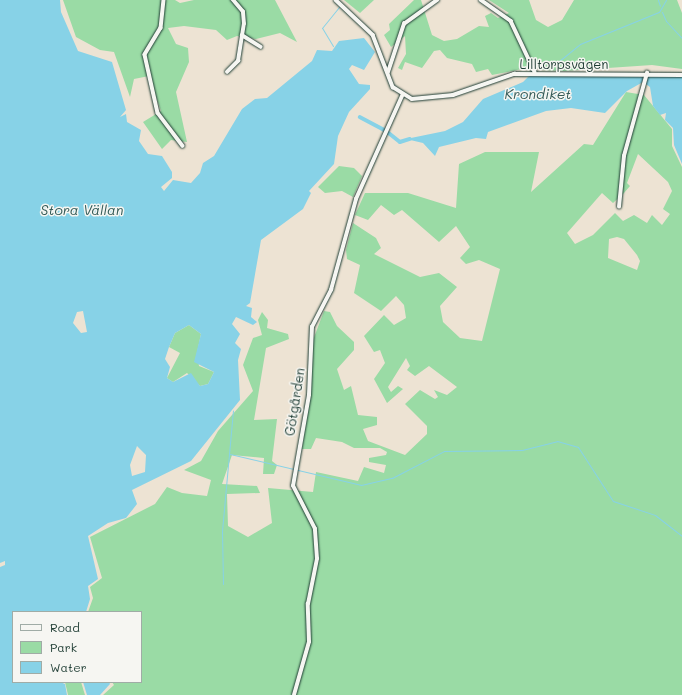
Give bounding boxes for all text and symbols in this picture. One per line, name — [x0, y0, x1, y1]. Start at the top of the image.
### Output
street label: Lilltorpsvägen — [520, 56, 608, 72]
water label: Krondiket — [504, 86, 572, 102]
water label: Stora Vällan — [40, 202, 124, 218]
street label: Götgården — [282, 367, 308, 437]
legend — [12, 611, 142, 683]
text: Road — [50, 619, 80, 635]
text: Park — [50, 639, 77, 655]
text: Water — [50, 659, 87, 675]

